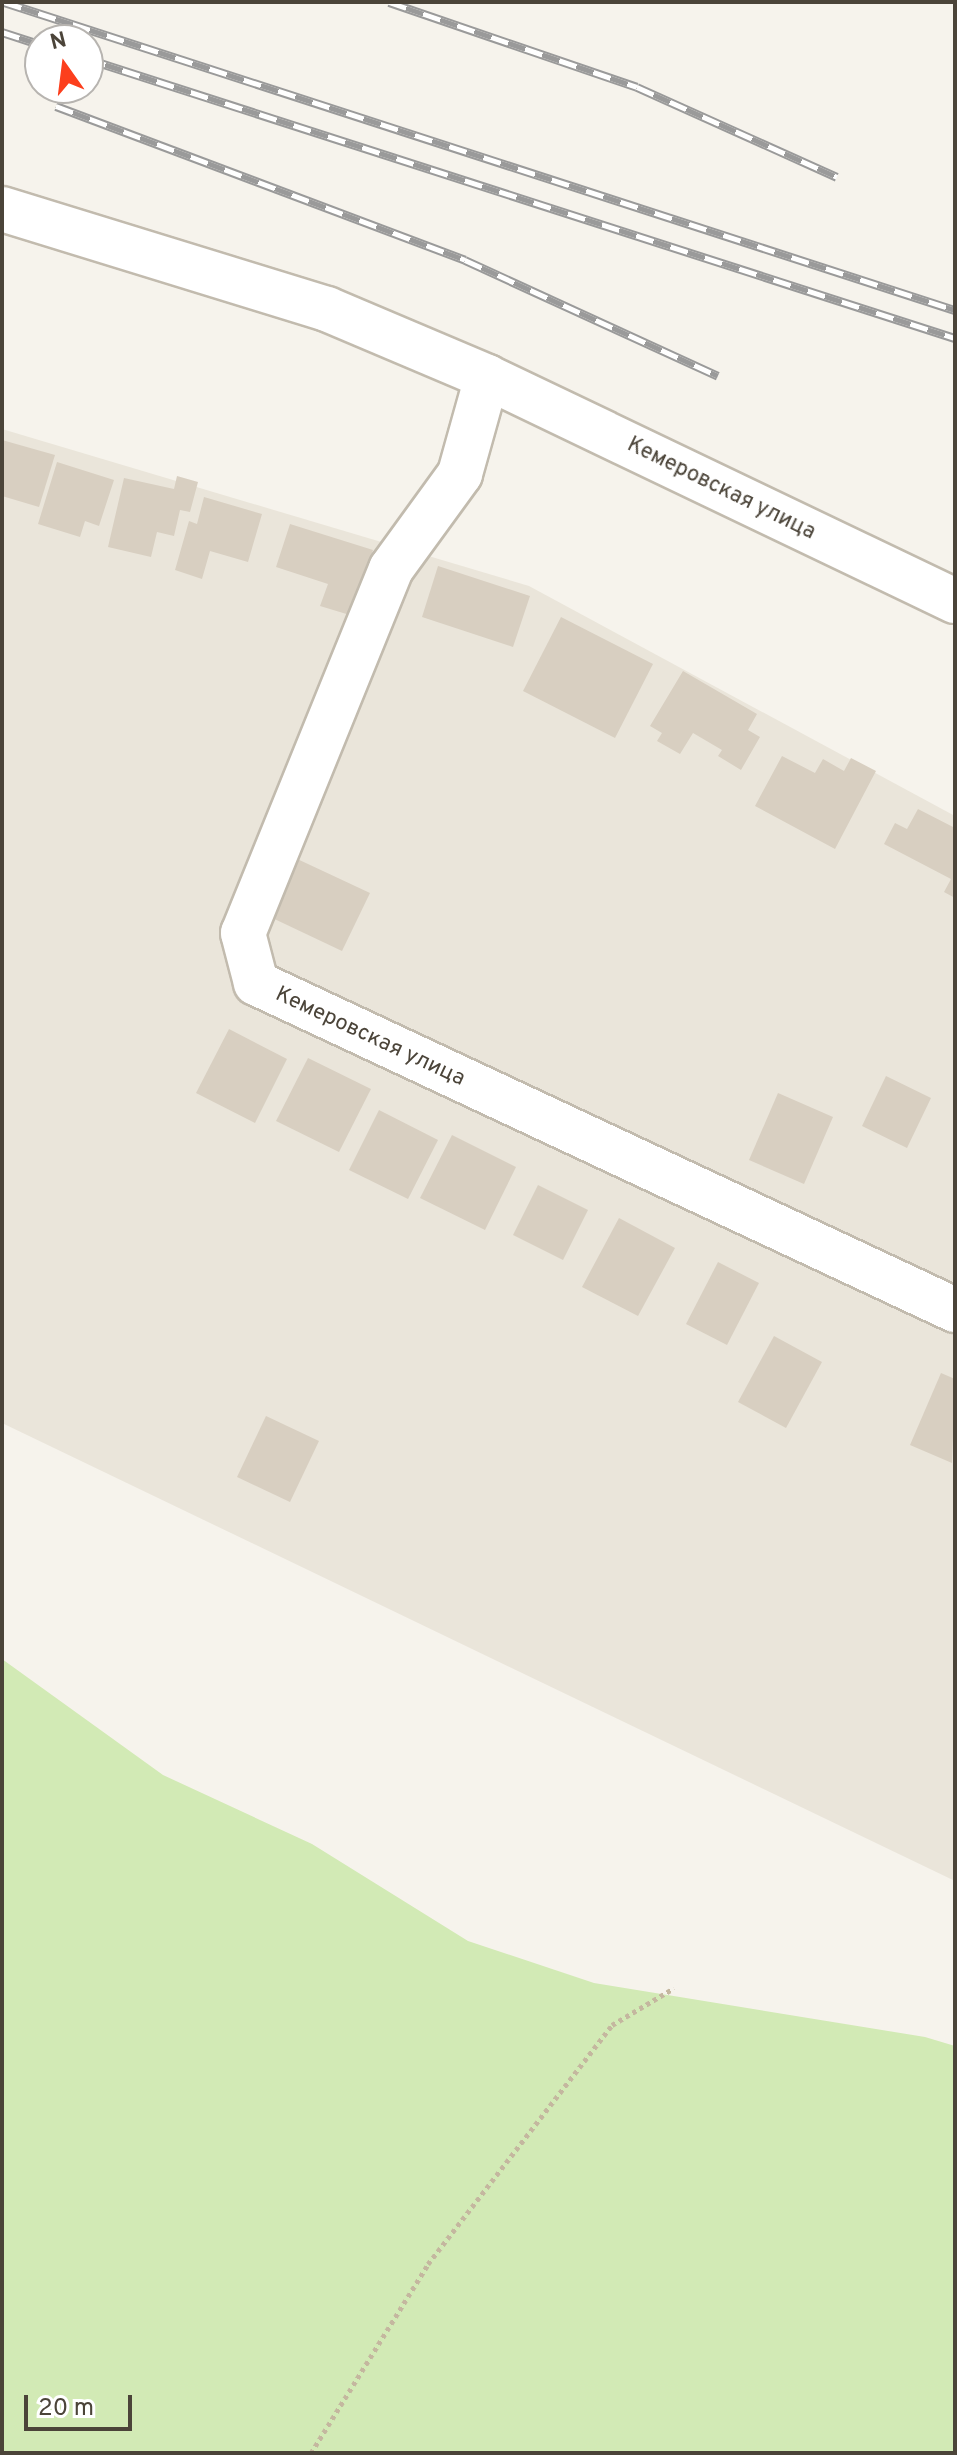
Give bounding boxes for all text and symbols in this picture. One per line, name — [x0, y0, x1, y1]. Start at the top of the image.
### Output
north arrow — [24, 24, 104, 104]
text: N — [48, 27, 69, 57]
street label: Кемеровская улица — [623, 432, 819, 546]
street label: Кемеровская улица — [271, 981, 469, 1093]
scale bar — [28, 2379, 136, 2429]
text: 20 m — [38, 2394, 94, 2424]

